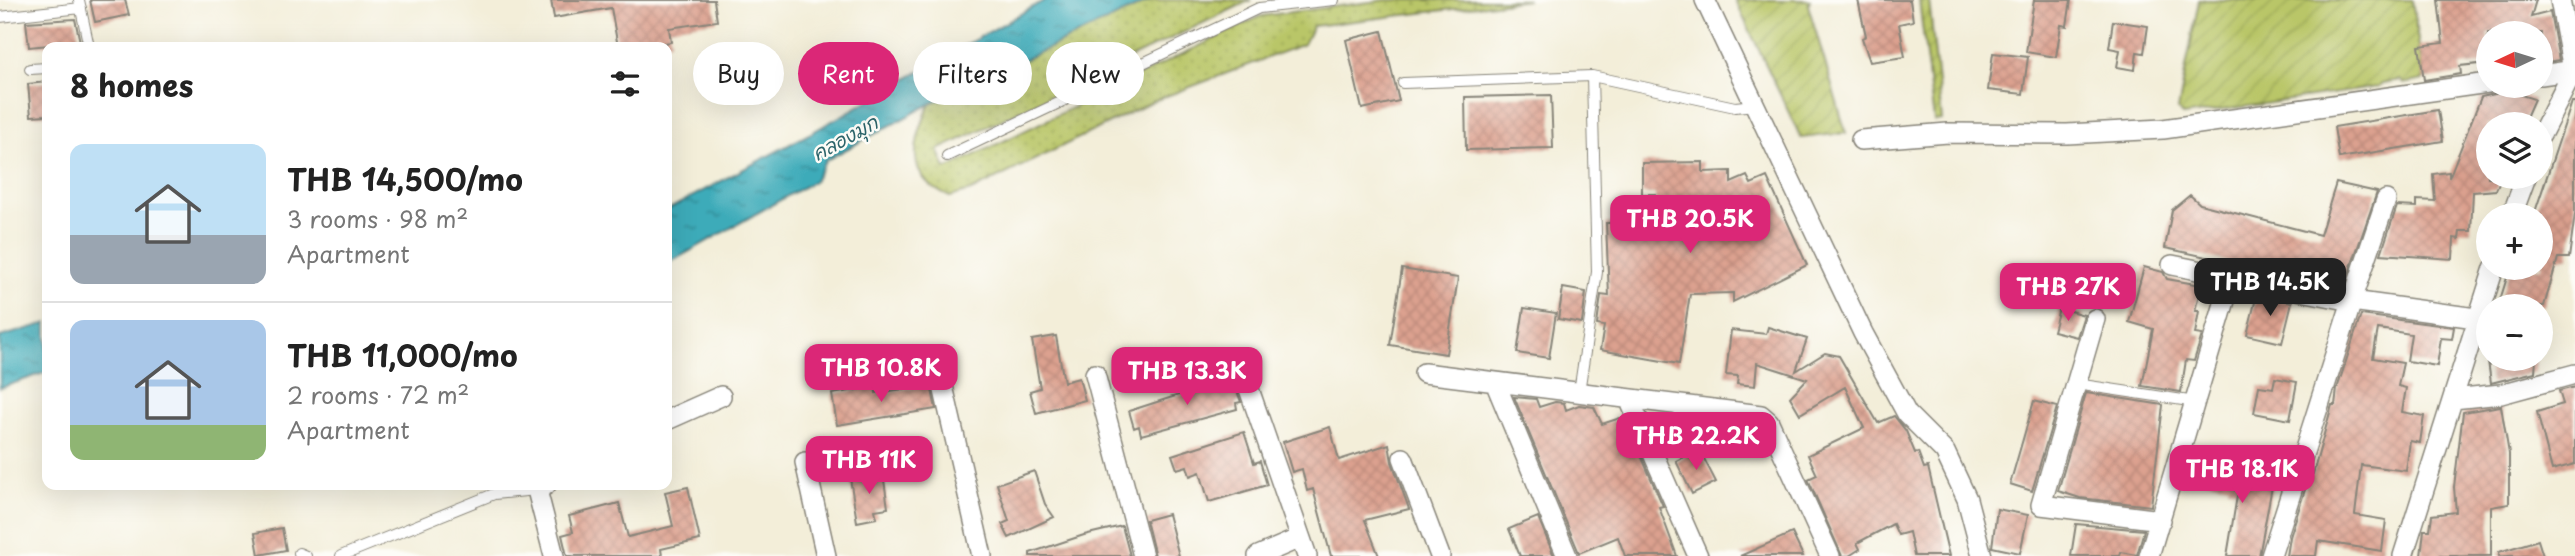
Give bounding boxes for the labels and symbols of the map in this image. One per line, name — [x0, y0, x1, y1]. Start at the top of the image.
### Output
north arrow — [2476, 21, 2553, 98]
water label: คลองมุก — [807, 107, 885, 168]
pin: THB 20.5K — [1610, 196, 1770, 255]
pin: THB 14.5K — [2190, 258, 2350, 318]
pin: THB 27K — [2003, 264, 2133, 323]
pin: THB 10.8K — [801, 344, 961, 404]
pin: THB 13.3K — [1107, 348, 1267, 407]
pin: THB 22.2K — [1616, 412, 1776, 472]
pin: THB 11K — [804, 436, 934, 496]
pin: THB 18.1K — [2162, 446, 2322, 505]

